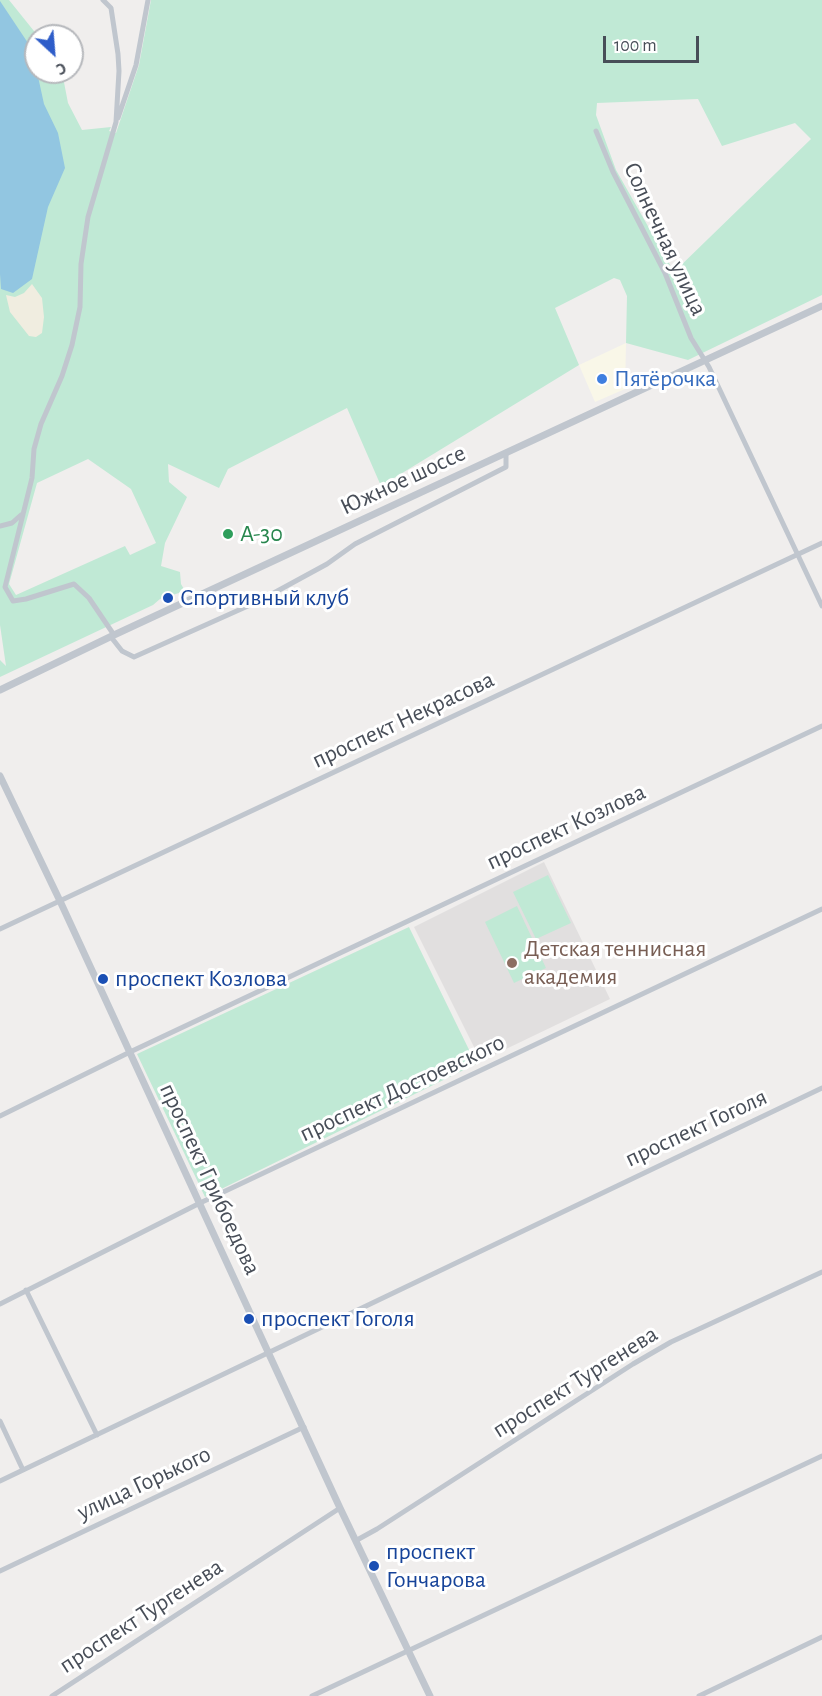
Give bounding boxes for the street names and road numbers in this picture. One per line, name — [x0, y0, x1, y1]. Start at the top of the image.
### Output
street label: Солнечная улица — [617, 158, 713, 320]
street label: Южное шоссе — [336, 438, 470, 522]
street label: проспект Некрасова — [307, 665, 499, 775]
street label: проспект Козлова — [482, 778, 650, 876]
street label: проспект Достоевского — [295, 1028, 509, 1148]
street label: проспект Грибоедова — [153, 1079, 267, 1279]
street label: проспект Гоголя — [620, 1082, 772, 1174]
street label: проспект Тургенева — [487, 1320, 663, 1444]
street label: улица Горького — [73, 1440, 215, 1526]
street label: проспект Тургенева — [54, 1552, 228, 1680]

